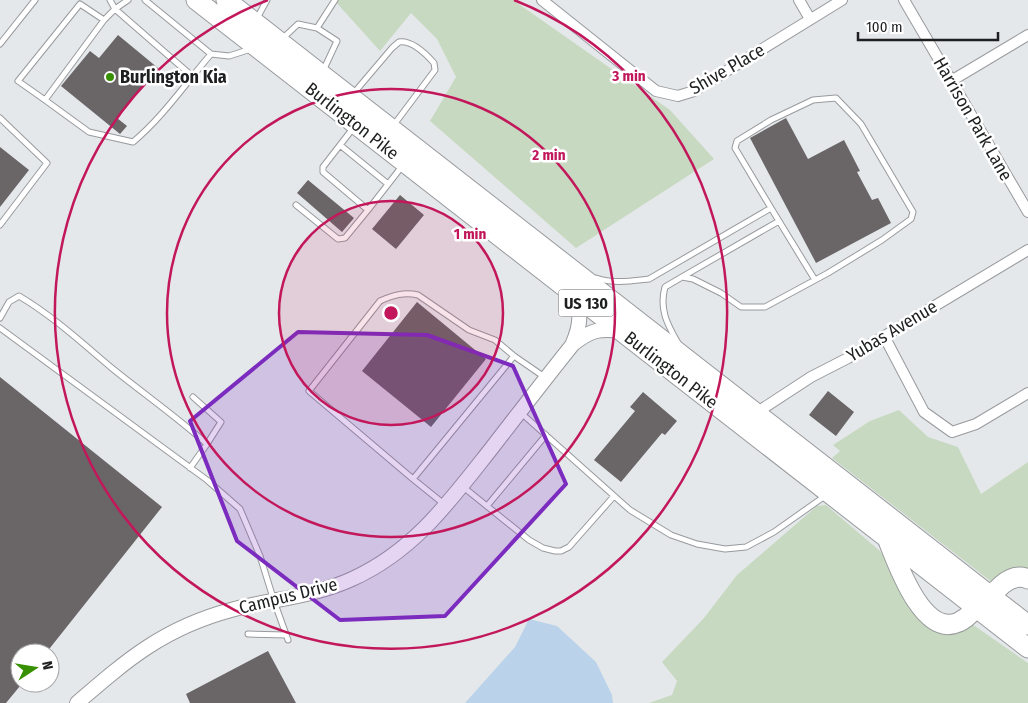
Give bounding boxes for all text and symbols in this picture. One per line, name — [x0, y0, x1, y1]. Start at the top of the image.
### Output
scale bar — [858, 10, 998, 42]
text: 100 m — [866, 18, 903, 36]
street label: Shive Place — [686, 39, 769, 99]
street label: Harrison Park Lane — [929, 53, 1017, 185]
place label: Burlington Kia — [120, 66, 227, 88]
text: 3 min — [611, 67, 646, 85]
marker: Burlington Kia — [104, 71, 116, 83]
street label: Burlington Pike — [301, 78, 403, 164]
text: 2 min — [531, 146, 566, 164]
text: 1 min — [454, 225, 486, 243]
road number: US 130 — [558, 290, 614, 316]
street label: Yubas Avenue — [843, 295, 941, 367]
centre of rings — [382, 304, 400, 322]
street label: Burlington Pike — [620, 327, 722, 413]
street label: Campus Drive — [237, 573, 340, 619]
north arrow — [10, 643, 60, 693]
text: N — [38, 660, 56, 671]

